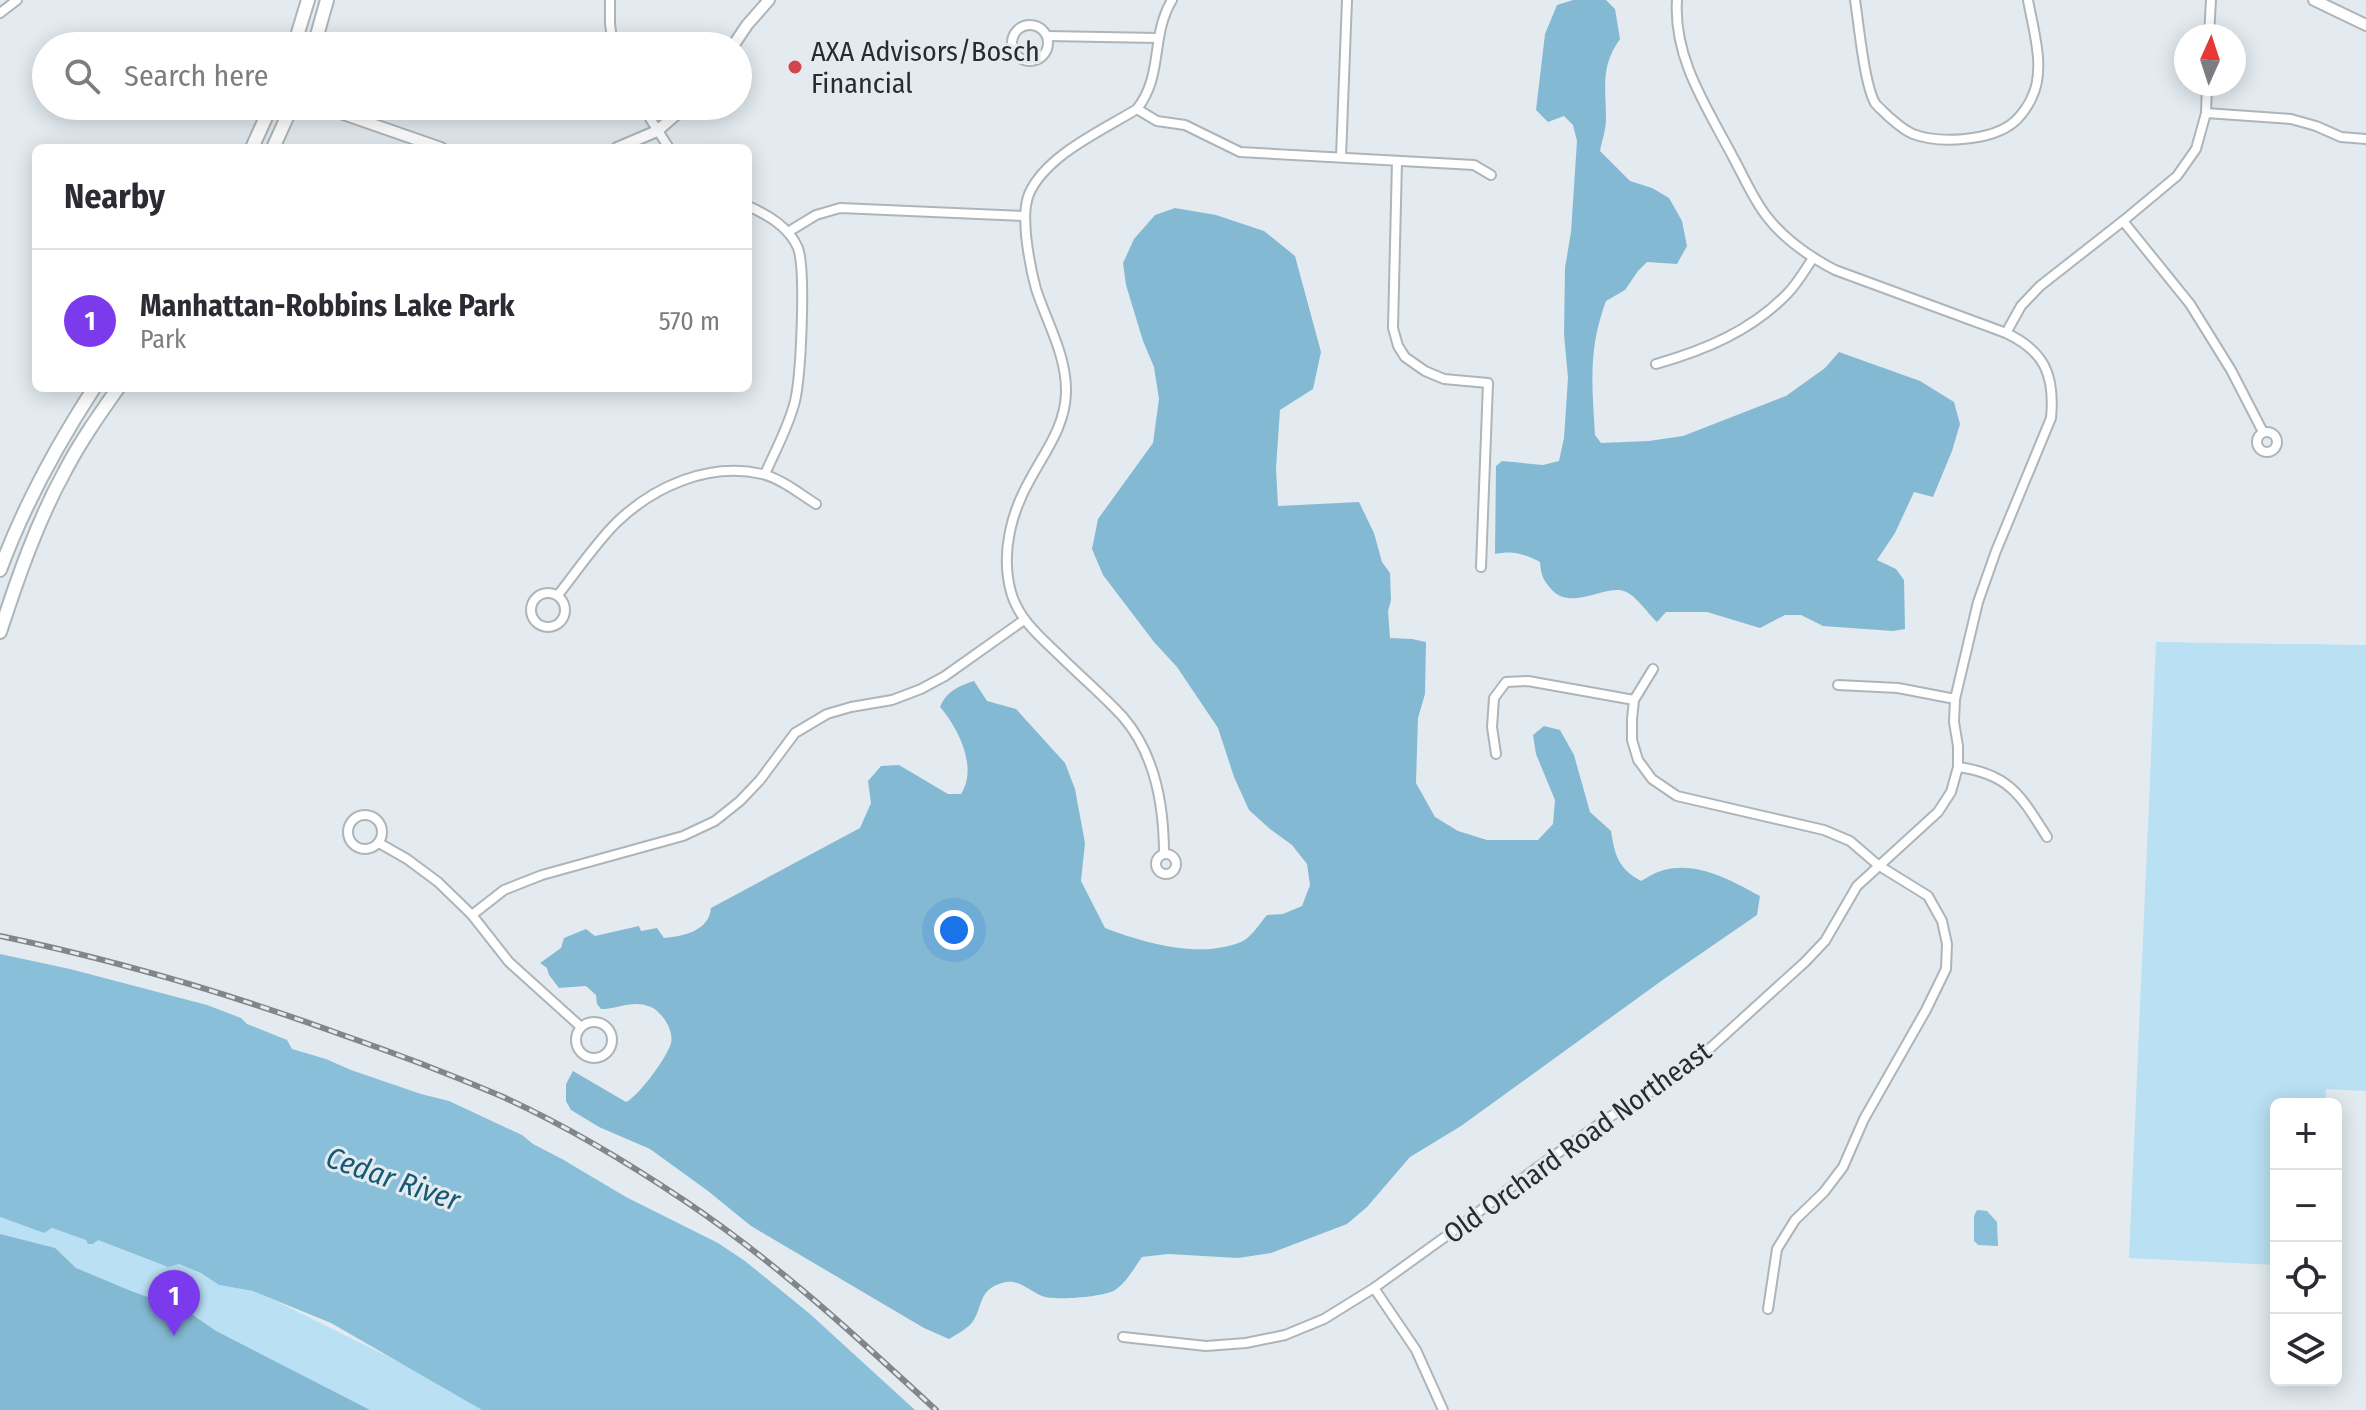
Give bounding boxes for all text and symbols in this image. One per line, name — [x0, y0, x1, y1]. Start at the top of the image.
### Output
north arrow — [2174, 24, 2246, 96]
search box — [32, 32, 752, 120]
place label: AXA Advisors/Bosch Financial — [811, 35, 1040, 100]
icon: search — [60, 54, 104, 98]
text: Search here — [124, 58, 269, 94]
marker: AXA Advisors/Bosch Financial — [786, 58, 804, 76]
text: Nearby — [64, 176, 165, 217]
text: Manhattan-Robbins Lake Park — [140, 288, 515, 324]
text: 1 — [85, 306, 96, 337]
text: 570 m — [659, 306, 720, 337]
text: Park — [140, 324, 186, 355]
your location — [934, 910, 974, 950]
street label: Old Orchard Road Northeast — [1437, 1034, 1718, 1250]
map controls — [2270, 1098, 2342, 1386]
button: + — [2270, 1098, 2342, 1170]
water label: Cedar River — [321, 1139, 466, 1219]
button: − — [2270, 1170, 2342, 1242]
button: locate — [2270, 1242, 2342, 1314]
pin: 1 — [148, 1270, 200, 1336]
button: layers — [2270, 1314, 2342, 1386]

